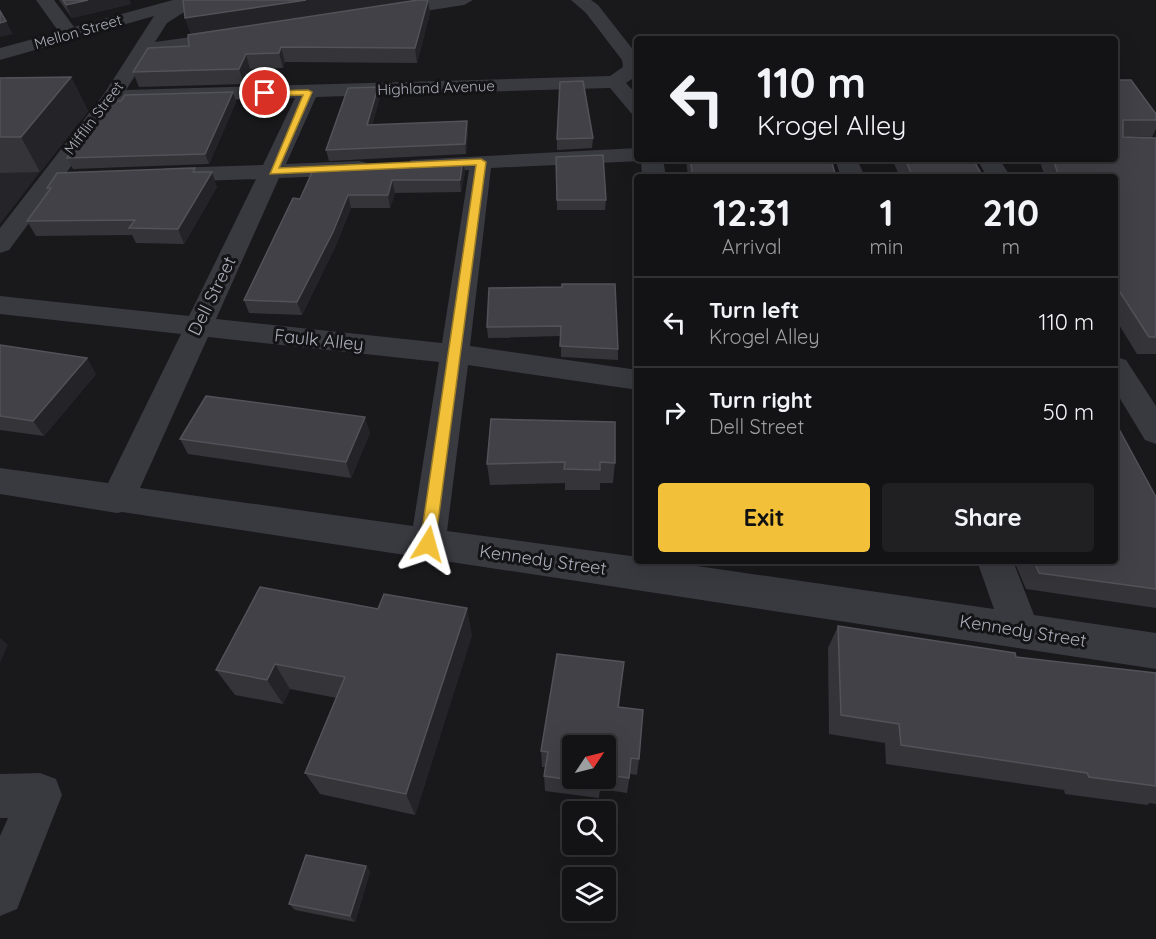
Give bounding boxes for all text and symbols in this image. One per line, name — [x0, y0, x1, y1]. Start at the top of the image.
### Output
street label: Mellon Street — [32, 10, 124, 53]
text: 110 m — [757, 56, 866, 109]
icon: left — [658, 60, 736, 138]
pin — [239, 67, 290, 118]
icon: arrive — [248, 76, 281, 109]
street label: Highland Avenue — [377, 76, 495, 99]
street label: Mifflin Street — [60, 77, 127, 158]
text: Krogel Alley — [757, 108, 906, 142]
text: 12:31 — [713, 190, 791, 235]
text: 1 — [880, 190, 894, 235]
text: 210 — [982, 190, 1039, 235]
text: Arrival — [722, 234, 782, 259]
text: min — [869, 234, 904, 259]
text: m — [1002, 234, 1020, 259]
street label: Dell Street — [182, 252, 241, 339]
text: Turn left — [709, 296, 799, 324]
icon: left — [658, 306, 691, 339]
text: 110 m — [1039, 308, 1094, 336]
street label: Faulk Alley — [273, 323, 365, 356]
text: Krogel Alley — [709, 324, 820, 349]
text: Turn right — [709, 386, 813, 414]
icon: right — [658, 396, 691, 429]
text: 50 m — [1043, 398, 1094, 426]
text: Dell Street — [709, 414, 804, 439]
button: Exit — [658, 483, 870, 552]
button: Share — [882, 483, 1094, 552]
position arrow — [396, 512, 460, 576]
street label: Kennedy Street — [478, 539, 608, 580]
street label: Kennedy Street — [958, 609, 1088, 652]
north arrow — [562, 735, 616, 789]
map controls — [562, 735, 616, 921]
button: search — [562, 801, 616, 855]
button: layers — [562, 867, 616, 921]

